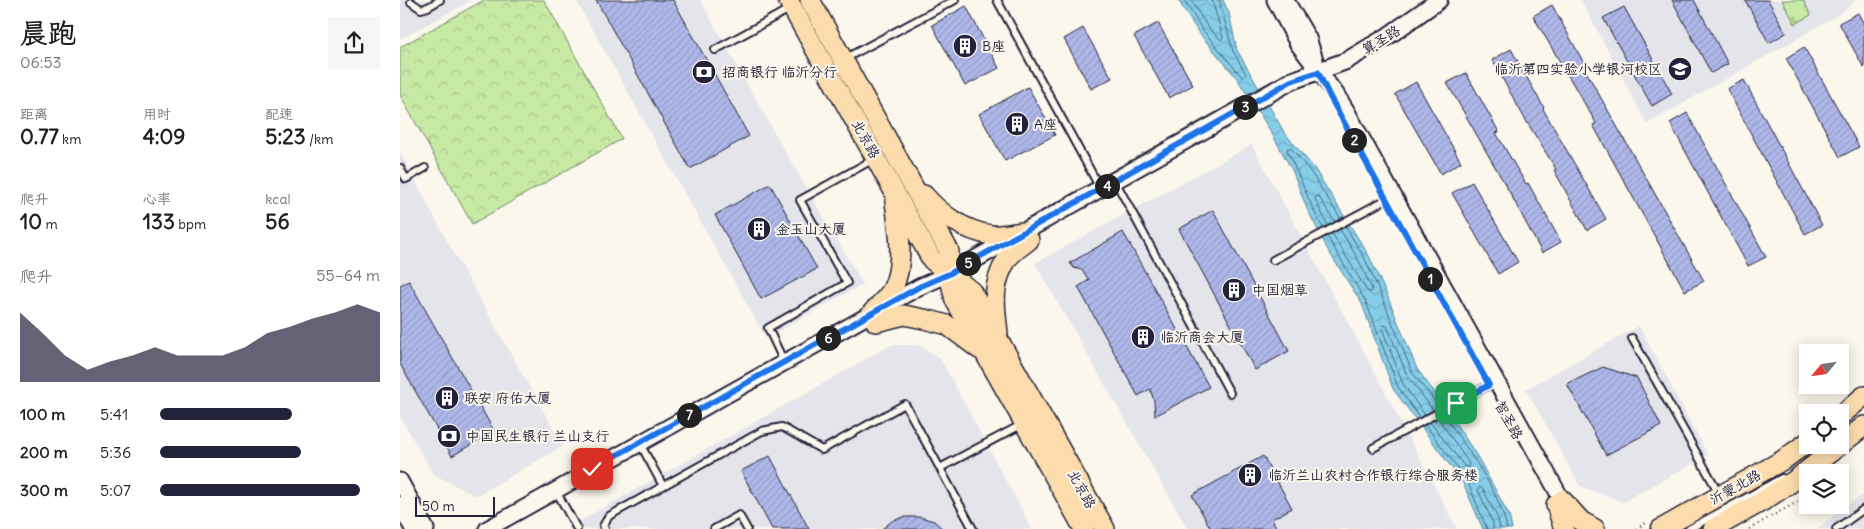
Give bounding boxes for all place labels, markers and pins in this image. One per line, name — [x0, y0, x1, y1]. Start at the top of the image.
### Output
building icon: B座 — [952, 33, 978, 59]
place label: B座 — [982, 37, 1005, 55]
school or university icon: 临沂第四实验小学银河校区 — [1667, 56, 1693, 82]
bank icon: 招商银行 临沂分行 — [691, 59, 717, 85]
place label: 临沂第四实验小学银河校区 — [1494, 60, 1662, 78]
place label: 招商银行 临沂分行 — [722, 63, 837, 81]
pin: 3 — [1232, 94, 1258, 120]
building icon: A座 — [1004, 111, 1030, 137]
place label: A座 — [1034, 115, 1057, 133]
pin: 2 — [1342, 128, 1366, 152]
pin: 4 — [1094, 174, 1120, 198]
building icon: 金玉山大厦 — [746, 216, 772, 242]
place label: 金玉山大厦 — [776, 220, 846, 238]
pin: 5 — [956, 250, 980, 276]
pin: 1 — [1418, 266, 1442, 292]
building icon: 中国烟草 — [1221, 277, 1247, 303]
place label: 中国烟草 — [1252, 281, 1308, 299]
building icon: 临沂商会大厦 — [1130, 324, 1156, 350]
pin: 6 — [816, 326, 840, 350]
place label: 临沂商会大厦 — [1160, 328, 1244, 346]
pin — [1435, 382, 1477, 424]
building icon: 联安 府佑大厦 — [434, 385, 460, 411]
place label: 联安 府佑大厦 — [464, 389, 551, 407]
pin: 7 — [676, 402, 702, 428]
bank icon: 中国民生银行 兰山支行 — [436, 423, 462, 449]
place label: 中国民生银行 兰山支行 — [466, 427, 609, 445]
pin — [571, 448, 613, 490]
building icon: 临沂兰山农村合作银行综合服务楼 — [1237, 462, 1263, 488]
place label: 临沂兰山农村合作银行综合服务楼 — [1268, 466, 1478, 484]

